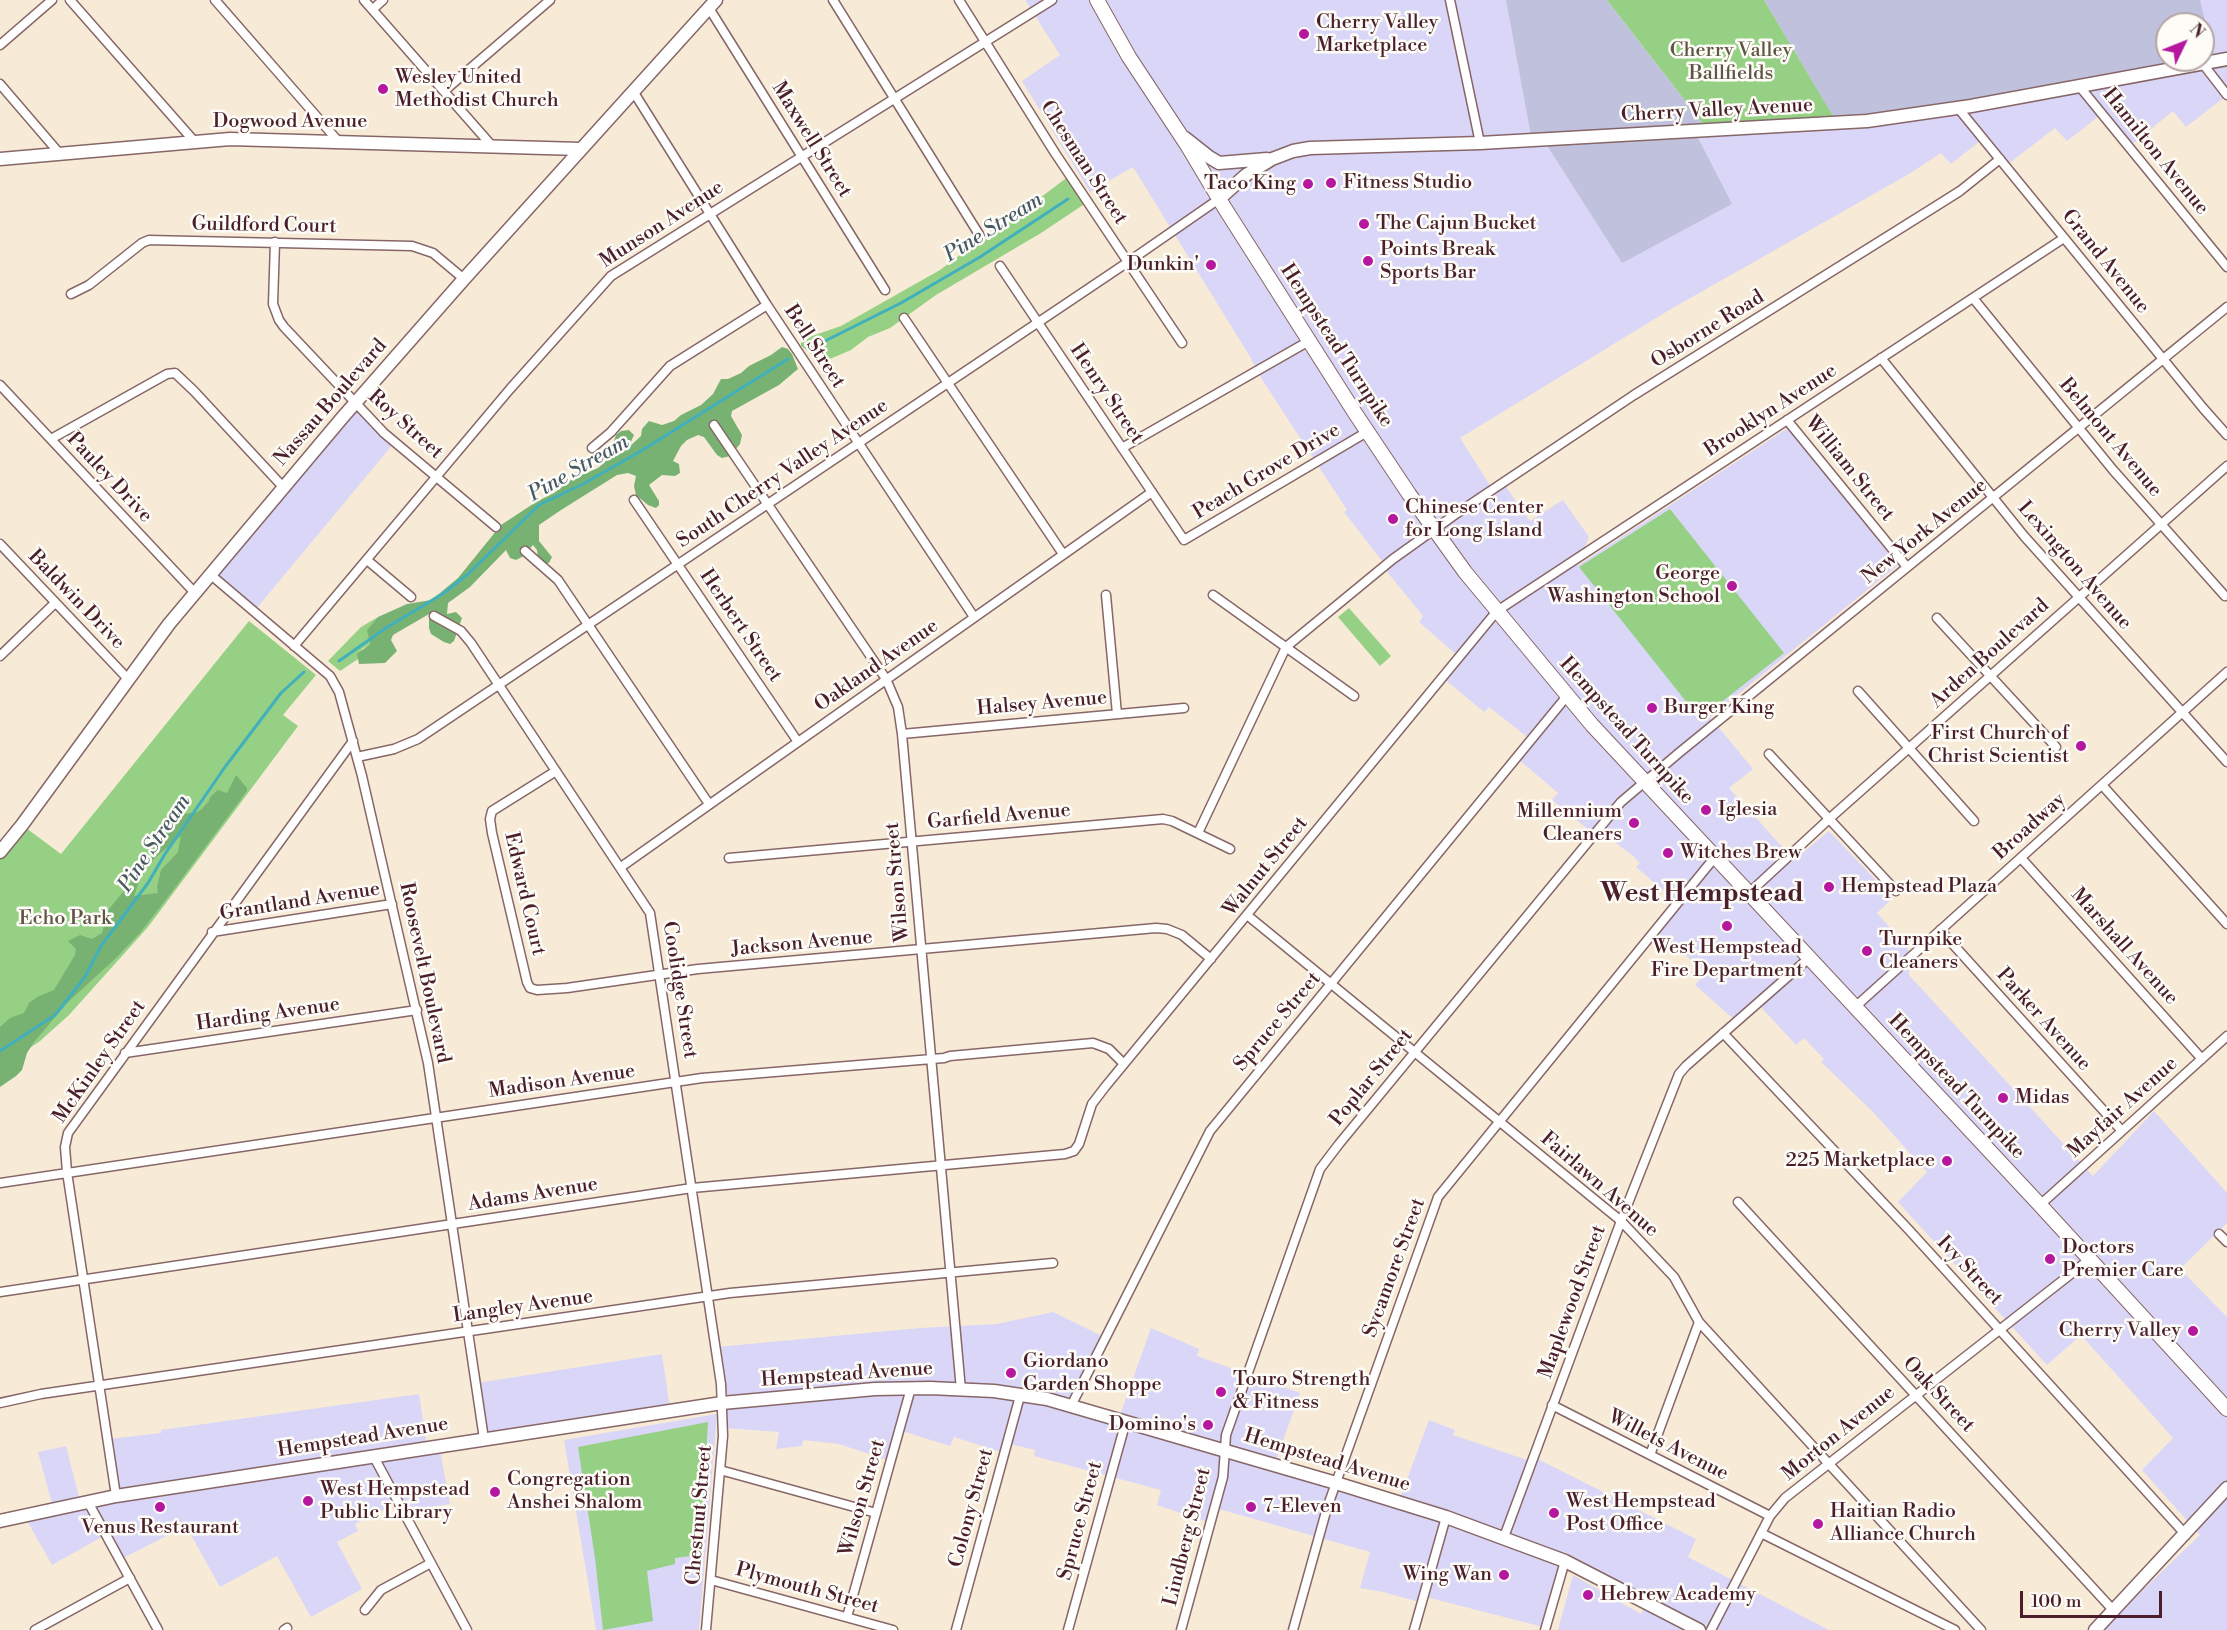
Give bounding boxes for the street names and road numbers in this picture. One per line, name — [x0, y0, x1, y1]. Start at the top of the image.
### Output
street label: Maxwell Street — [766, 78, 856, 202]
street label: Hamilton Avenue — [2097, 84, 2213, 220]
street label: Cherry Valley Avenue — [1620, 94, 1814, 128]
street label: Chesman Street — [1034, 97, 1132, 229]
street label: Dogwood Avenue — [213, 110, 367, 134]
street label: Munson Avenue — [596, 176, 728, 274]
street label: Grand Avenue — [2056, 205, 2154, 319]
street label: Guildford Court — [191, 213, 337, 239]
street label: Hempstead Turnpike — [1274, 260, 1398, 432]
street label: Osborne Road — [1647, 286, 1769, 374]
street label: Bell Street — [778, 301, 850, 393]
street label: Nassau Boulevard — [269, 335, 393, 471]
street label: Henry Street — [1064, 339, 1148, 449]
street label: Brooklyn Avenue — [1700, 359, 1842, 463]
street label: Belmont Avenue — [2053, 374, 2167, 502]
street label: Roy Street — [363, 385, 447, 465]
street label: South Cherry Valley Avenue — [673, 394, 893, 554]
street label: William Street — [1799, 412, 1899, 526]
street label: Peach Grove Drive — [1189, 419, 1345, 525]
street label: Pauley Drive — [61, 428, 157, 528]
street label: New York Avenue — [1857, 474, 1993, 590]
street label: Lexington Avenue — [2012, 497, 2136, 635]
street label: Baldwin Drive — [23, 545, 129, 655]
street label: Herbert Street — [693, 565, 787, 687]
street label: Arden Boulevard — [1925, 594, 2055, 714]
street label: Oakland Avenue — [810, 614, 944, 718]
street label: Hempstead Turnpike — [1554, 652, 1698, 810]
street label: Halsey Avenue — [976, 686, 1108, 722]
street label: Broadway — [1989, 788, 2071, 866]
street label: Garfield Avenue — [926, 799, 1072, 835]
street label: Walnut Street — [1218, 812, 1314, 922]
street label: Wilson Street — [881, 821, 915, 943]
street label: Edward Court — [498, 830, 550, 958]
street label: Grantland Avenue — [218, 877, 382, 927]
street label: Roosevelt Boulevard — [393, 880, 455, 1066]
street label: Marshall Avenue — [2065, 884, 2183, 1010]
street label: Coolidge Street — [656, 920, 702, 1060]
street label: Jackson Avenue — [730, 926, 874, 962]
street label: Parker Avenue — [1991, 964, 2095, 1076]
street label: Spruce Street — [1230, 967, 1326, 1077]
street label: Harding Avenue — [195, 993, 341, 1037]
street label: McKinley Street — [49, 996, 151, 1128]
street label: Hempstead Turnpike — [1882, 1009, 2030, 1165]
street label: Poplar Street — [1325, 1025, 1419, 1131]
street label: Mayfair Avenue — [2063, 1052, 2183, 1164]
street label: Madison Avenue — [487, 1060, 637, 1104]
street label: Fairlawn Avenue — [1535, 1127, 1663, 1243]
street label: Adams Avenue — [466, 1173, 600, 1217]
street label: Sycamore Street — [1359, 1195, 1431, 1341]
street label: Maplewood Street — [1534, 1222, 1612, 1382]
street label: Ivy Street — [1931, 1231, 2007, 1311]
street label: Langley Avenue — [451, 1285, 595, 1329]
street label: Oak Street — [1897, 1352, 1979, 1438]
street label: Hempstead Avenue — [760, 1357, 934, 1393]
street label: Morton Avenue — [1778, 1381, 1900, 1487]
street label: Willets Avenue — [1604, 1405, 1732, 1487]
street label: Hempstead Avenue — [276, 1413, 450, 1463]
street label: Hempstead Avenue — [1241, 1424, 1413, 1498]
street label: Wilson Street — [835, 1437, 891, 1559]
street label: Chestnut Street — [682, 1444, 718, 1586]
street label: Colony Street — [945, 1446, 999, 1570]
street label: Spruce Street — [1054, 1459, 1108, 1583]
street label: Lindberg Street — [1159, 1465, 1217, 1609]
street label: Plymouth Street — [733, 1558, 881, 1620]

